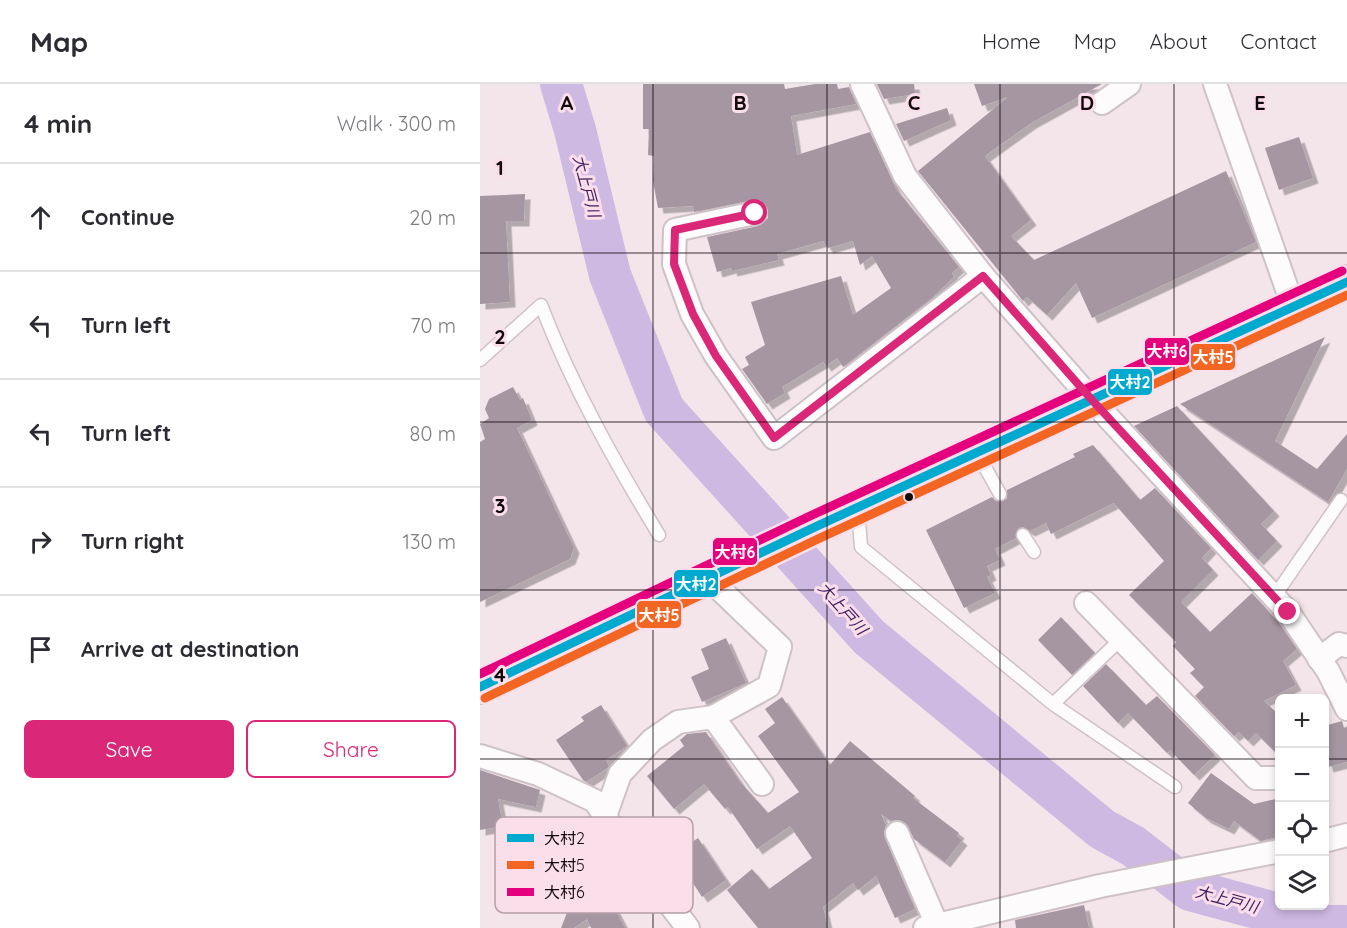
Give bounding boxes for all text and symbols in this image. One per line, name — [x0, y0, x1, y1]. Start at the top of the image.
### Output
text: Map — [30, 24, 88, 59]
text: Home — [982, 28, 1041, 54]
text: Map — [1074, 28, 1117, 54]
text: About — [1150, 28, 1208, 54]
text: Contact — [1241, 28, 1317, 54]
text: A — [561, 90, 574, 115]
text: B — [733, 90, 747, 115]
text: C — [908, 90, 921, 115]
text: D — [1080, 90, 1094, 115]
text: E — [1254, 90, 1266, 115]
text: 4 min — [24, 107, 92, 140]
text: Walk · 300 m — [337, 111, 456, 136]
water label: 大上戸川 — [569, 152, 605, 221]
text: 1 — [496, 155, 504, 180]
route start — [741, 199, 767, 225]
icon: ahead — [24, 201, 57, 234]
text: Continue — [81, 203, 175, 231]
text: 20 m — [409, 205, 456, 230]
icon: left — [24, 309, 57, 342]
text: Turn left — [81, 311, 171, 339]
text: 70 m — [410, 313, 456, 338]
text: 2 — [494, 324, 506, 349]
line badge: 大村6 — [1144, 337, 1190, 366]
text: 大村6 — [1147, 341, 1188, 361]
line badge: 大村5 — [1190, 343, 1236, 371]
text: 大村5 — [1192, 347, 1234, 367]
line badge: 大村2 — [1107, 368, 1153, 396]
text: 大村2 — [1109, 372, 1151, 392]
icon: left — [24, 417, 57, 450]
text: Turn left — [81, 419, 171, 447]
text: 80 m — [410, 421, 456, 446]
unlabelled marker — [903, 491, 915, 503]
text: 3 — [495, 493, 505, 518]
icon: right — [24, 525, 57, 558]
text: Turn right — [81, 527, 185, 555]
text: 130 m — [403, 529, 456, 554]
line badge: 大村6 — [712, 537, 758, 566]
text: 大村6 — [715, 542, 756, 562]
line badge: 大村2 — [673, 569, 719, 598]
text: 大村2 — [675, 574, 717, 594]
water label: 大上戸川 — [814, 578, 873, 640]
route end — [1274, 598, 1300, 624]
line badge: 大村5 — [636, 600, 682, 629]
text: 大村5 — [638, 605, 680, 625]
icon: arrive — [24, 633, 57, 666]
text: Arrive at destination — [81, 635, 299, 663]
text: 4 — [494, 662, 506, 687]
map controls — [1275, 694, 1329, 910]
button: + — [1275, 694, 1329, 748]
button: Save — [24, 720, 234, 778]
button: Share — [246, 720, 456, 778]
button: − — [1275, 748, 1329, 802]
button: locate — [1275, 802, 1329, 856]
legend — [495, 817, 693, 913]
text: 大村2 — [544, 828, 585, 848]
text: 大村5 — [544, 855, 585, 875]
button: layers — [1275, 856, 1329, 910]
water label: 大上戸川 — [1193, 881, 1262, 917]
text: 大村6 — [544, 882, 585, 902]

